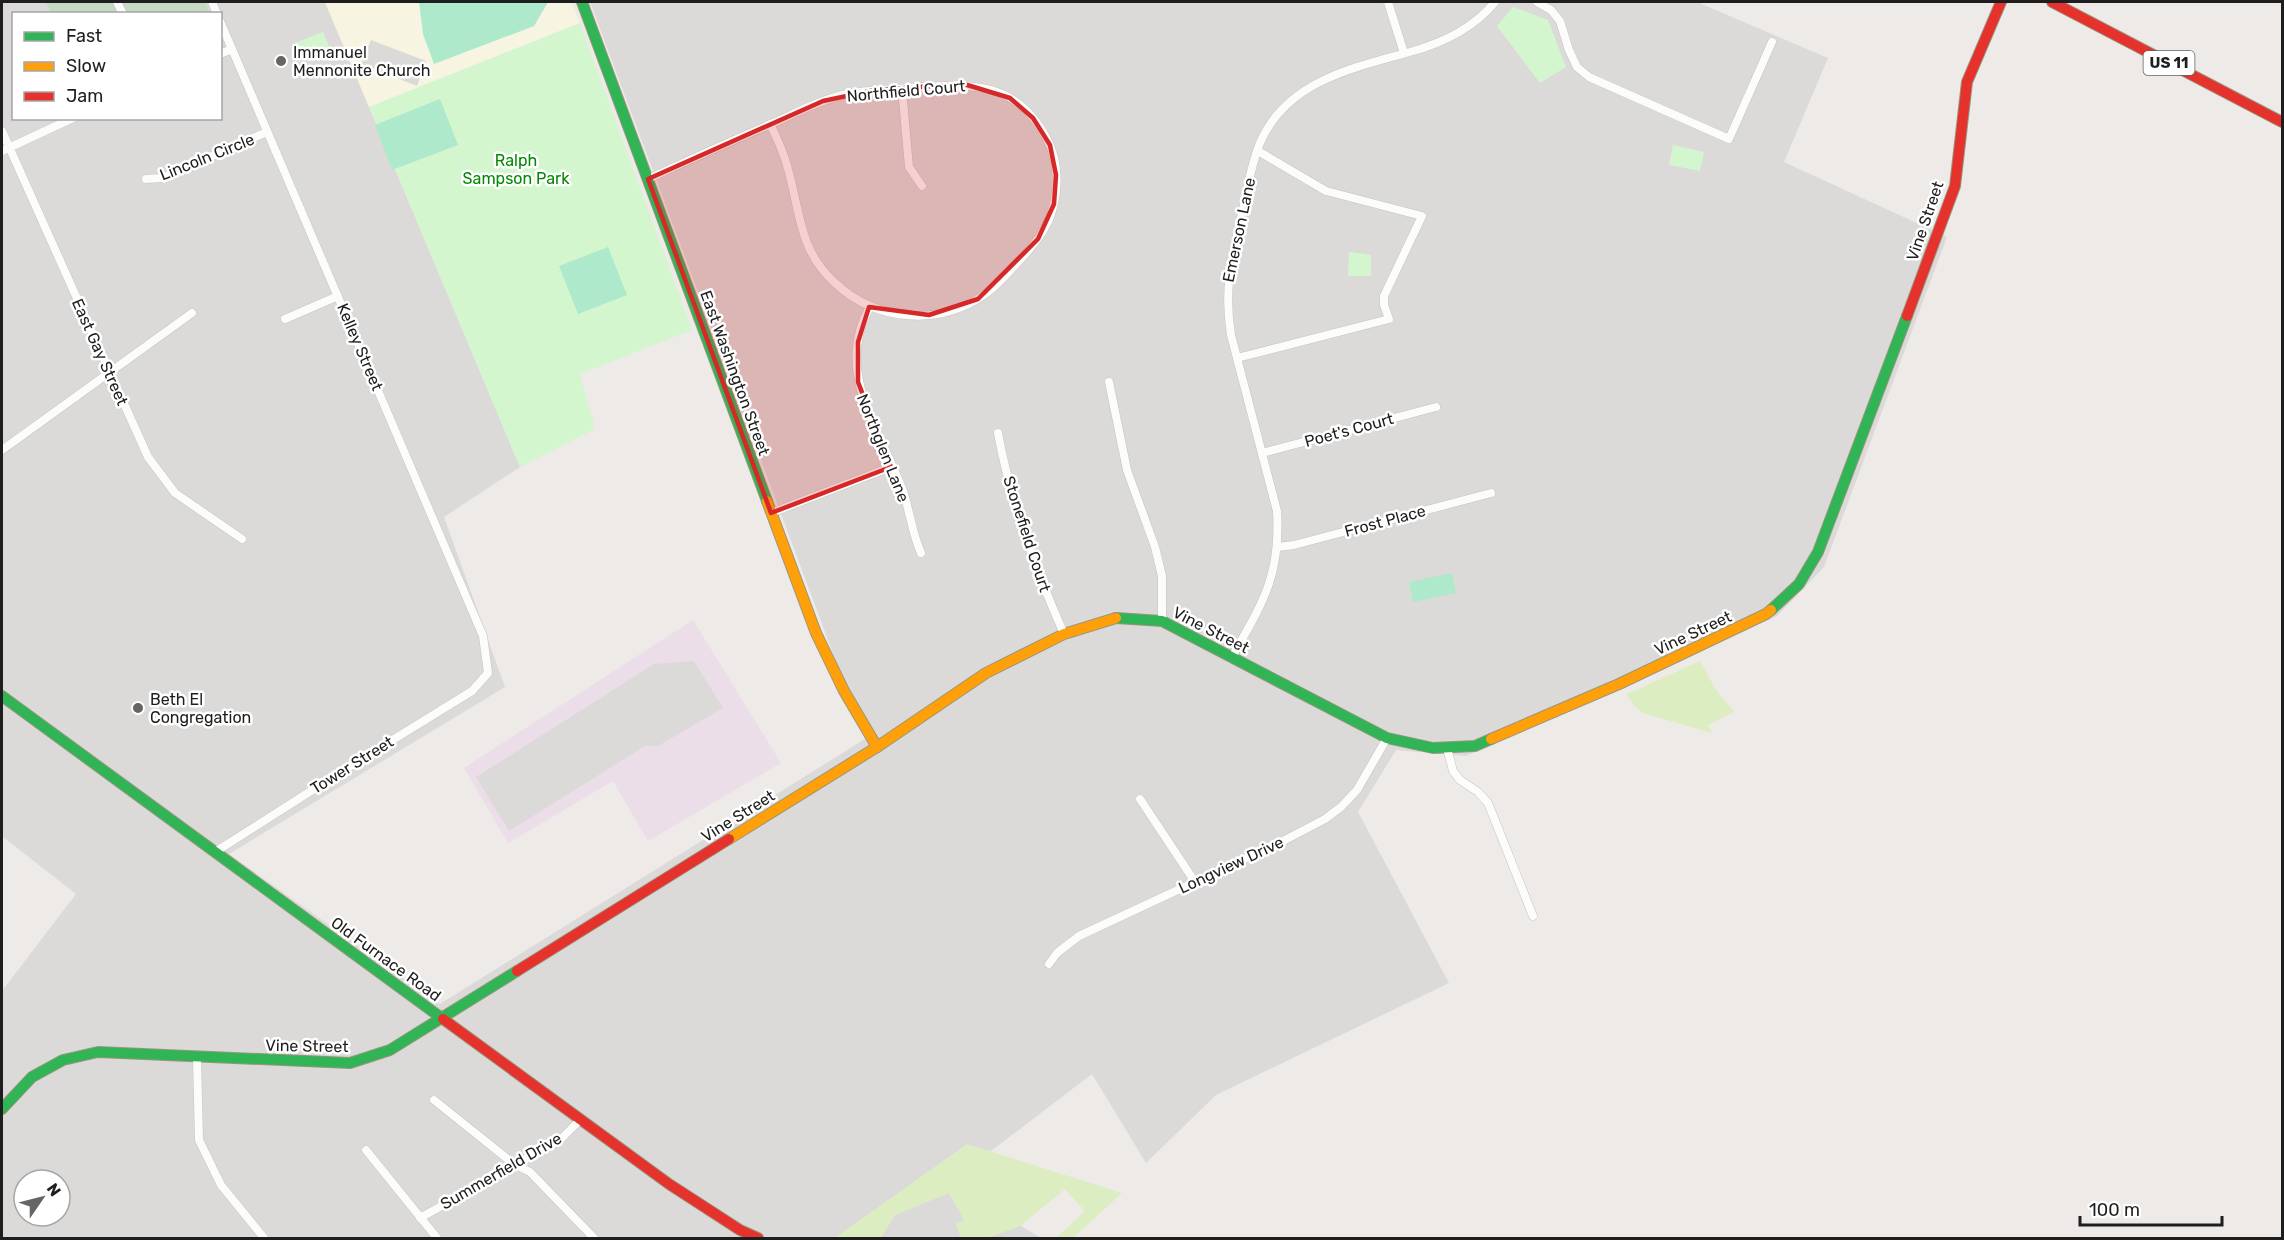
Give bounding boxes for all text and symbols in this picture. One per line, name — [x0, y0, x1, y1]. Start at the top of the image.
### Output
legend — [12, 12, 222, 120]
text: Fast — [66, 25, 102, 47]
place label: Immanuel Mennonite Church — [293, 43, 430, 80]
road number: US 11 — [2144, 51, 2194, 75]
marker: Immanuel Mennonite Church — [274, 54, 288, 68]
text: Slow — [66, 55, 106, 77]
street label: Northfield Court — [846, 76, 966, 106]
text: Jam — [66, 85, 103, 107]
street label: Lincoln Circle — [157, 129, 257, 185]
park label: Ralph Sampson Park — [463, 151, 570, 188]
street label: Emerson Lane — [1219, 176, 1259, 284]
street label: Vine Street — [1902, 179, 1948, 263]
street label: East Washington Street — [696, 288, 774, 458]
street label: East Gay Street — [68, 296, 132, 408]
street label: Kelley Street — [333, 300, 387, 394]
street label: Northglen Lane — [853, 391, 913, 505]
street label: Poet's Court — [1302, 409, 1396, 451]
street label: Stonefield Court — [999, 474, 1055, 594]
street label: Frost Place — [1342, 501, 1428, 541]
street label: Vine Street — [1170, 603, 1252, 657]
street label: Vine Street — [1651, 607, 1735, 659]
place label: Beth El Congregation — [150, 690, 251, 727]
marker: Beth El Congregation — [131, 701, 145, 715]
street label: Tower Street — [307, 732, 397, 798]
street label: Vine Street — [698, 786, 778, 846]
street label: Longview Drive — [1175, 832, 1287, 898]
street label: Old Furnace Road — [327, 913, 445, 1005]
street label: Vine Street — [265, 1036, 349, 1056]
street label: Summerfield Drive — [437, 1129, 565, 1213]
north arrow — [12, 1168, 72, 1228]
text: N — [43, 1180, 65, 1200]
scale bar — [2080, 1189, 2222, 1227]
text: 100 m — [2089, 1199, 2140, 1221]

